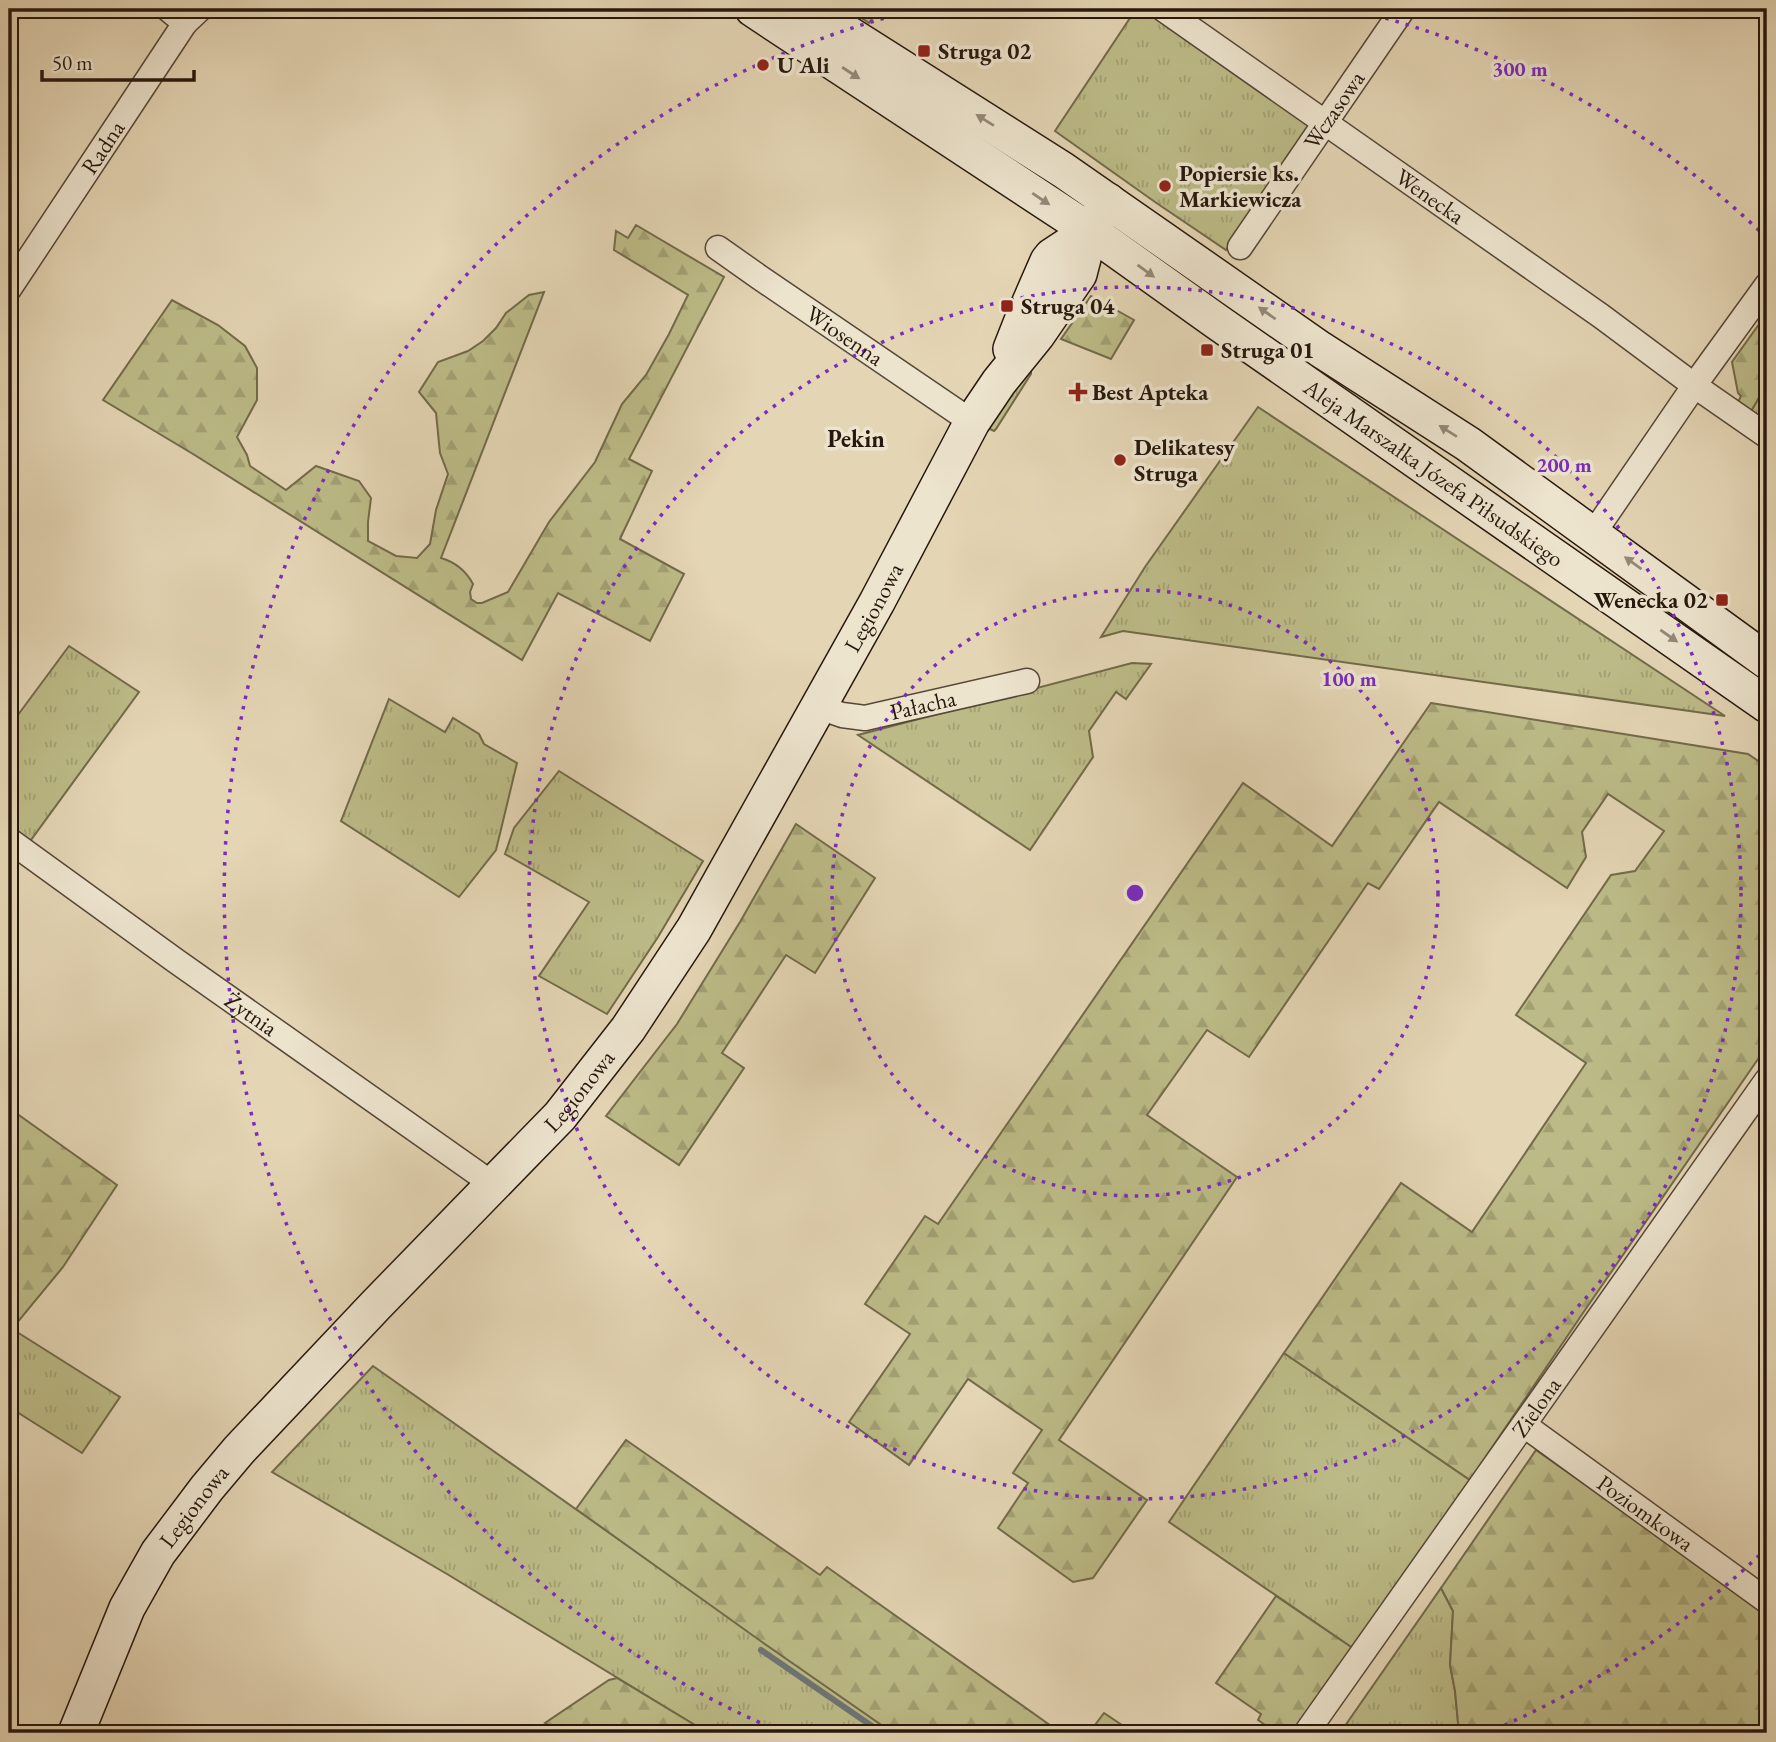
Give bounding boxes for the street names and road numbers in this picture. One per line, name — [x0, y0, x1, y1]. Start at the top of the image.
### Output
street label: Wczasowa — [1296, 64, 1372, 155]
street label: Radna — [74, 114, 132, 180]
street label: Wenecka — [1389, 161, 1471, 231]
street label: Wiosenna — [800, 298, 890, 373]
street label: Aleja Marszałka Józefa Piłsudskiego — [1297, 371, 1570, 574]
street label: Legionowa — [837, 557, 910, 657]
street label: Pałacha — [887, 683, 960, 727]
street label: Żytnia — [219, 985, 284, 1043]
street label: Legionowa — [537, 1043, 622, 1139]
street label: Zielona — [1505, 1370, 1568, 1443]
street label: Legionowa — [152, 1458, 236, 1554]
street label: Poziomkowa — [1591, 1468, 1701, 1559]

